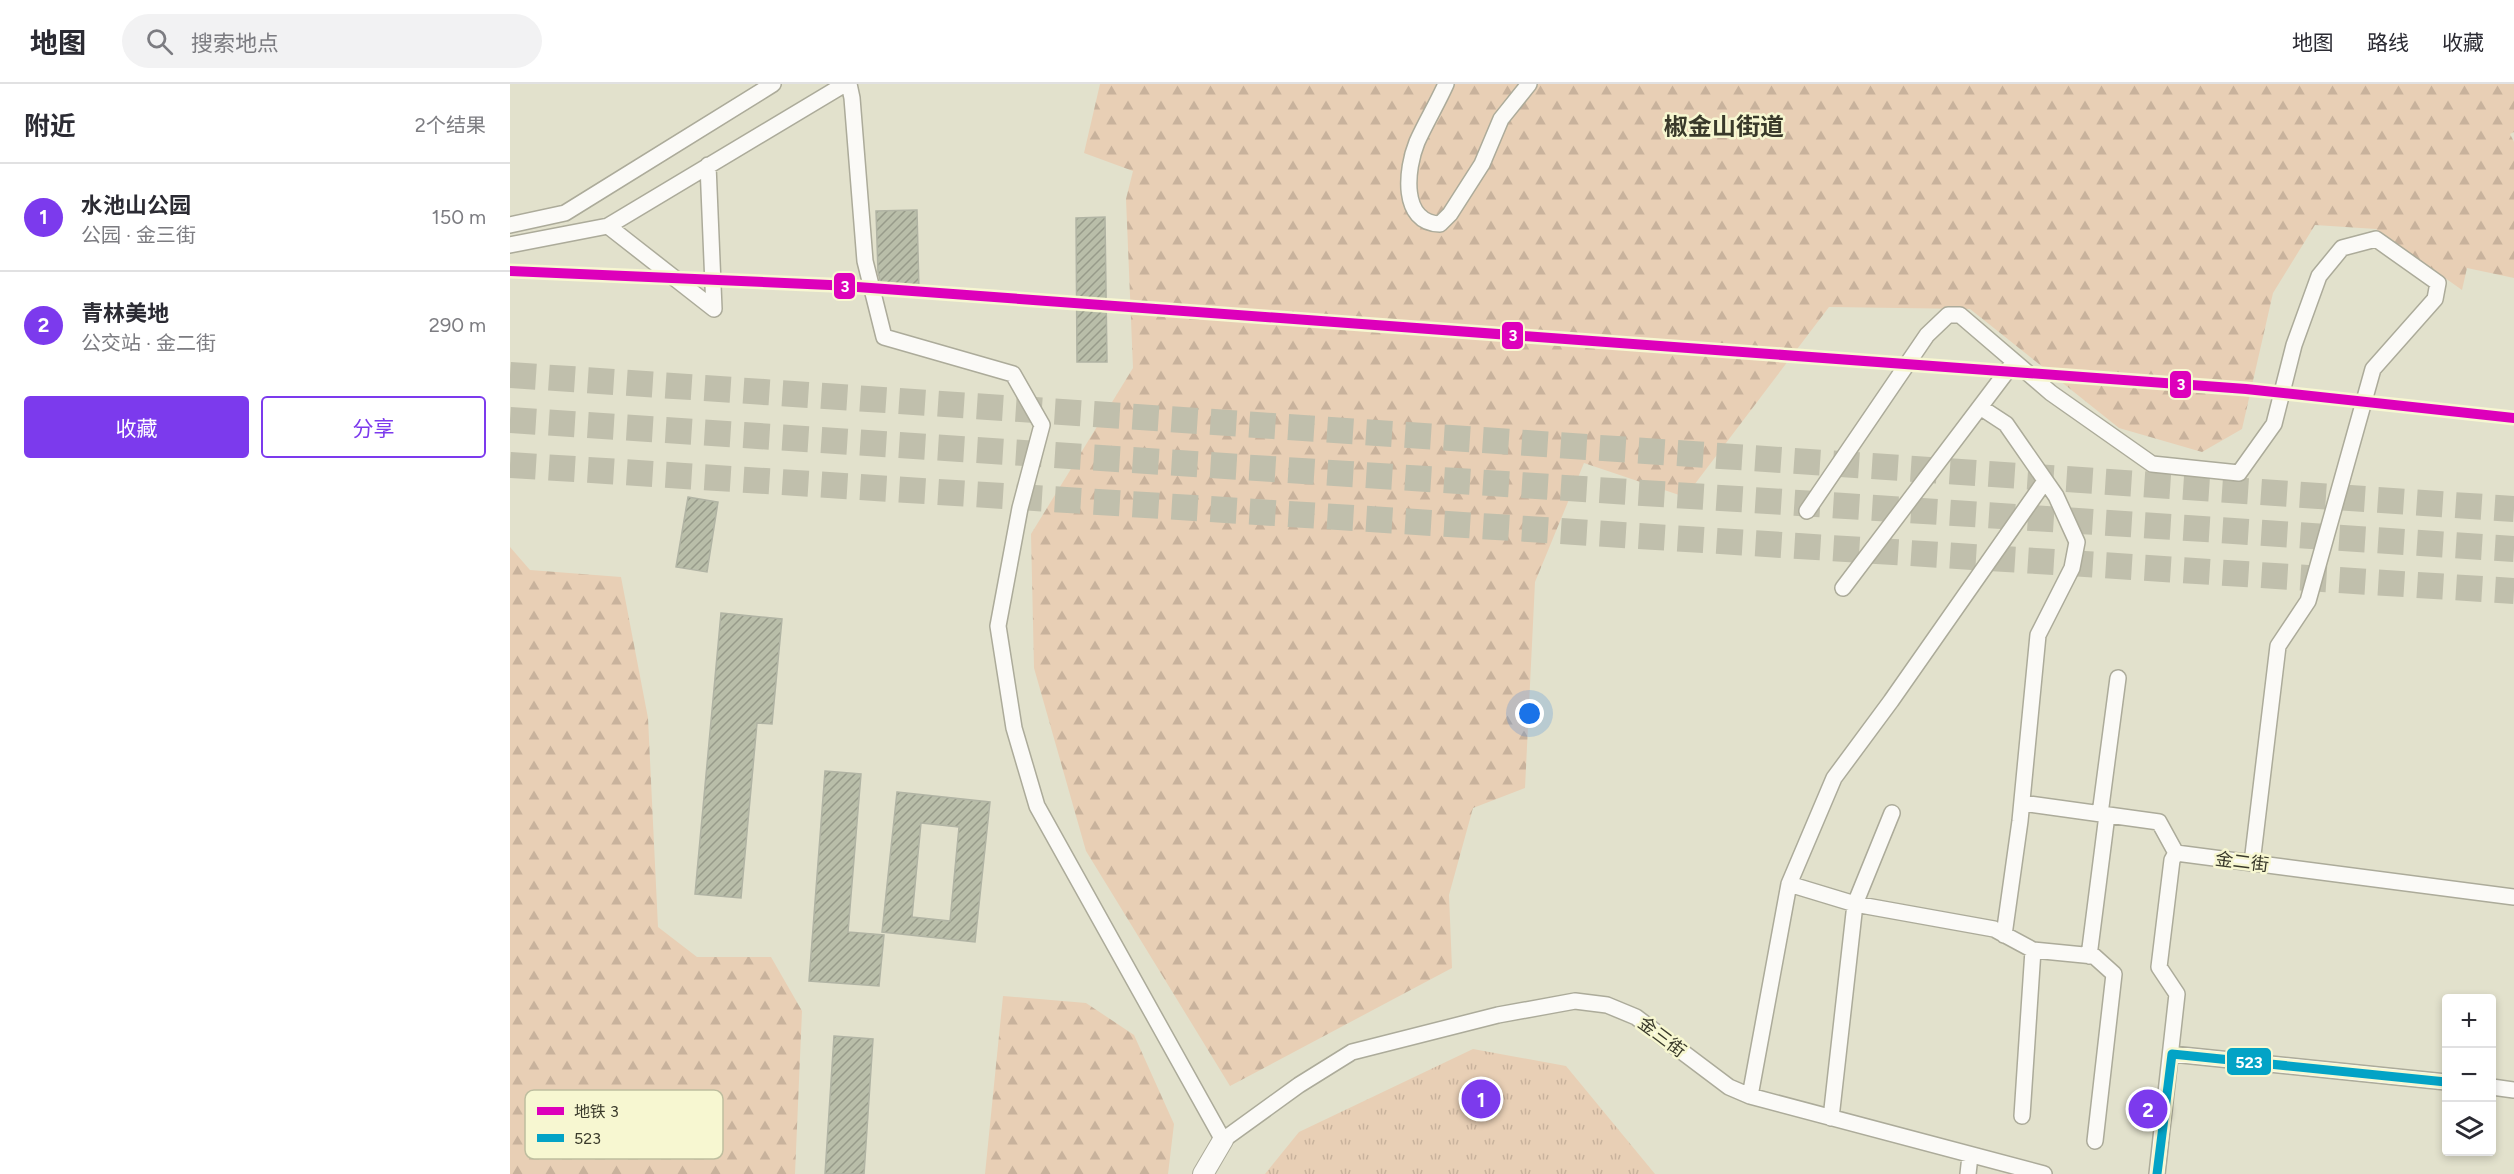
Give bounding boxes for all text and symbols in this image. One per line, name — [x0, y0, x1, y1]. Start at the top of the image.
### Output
search box — [122, 14, 542, 68]
icon: search — [143, 25, 176, 58]
text: 地图 — [30, 26, 86, 60]
text: 搜索地点 — [191, 30, 279, 57]
text: 地图 — [2292, 30, 2334, 55]
text: 路线 — [2367, 30, 2409, 55]
text: 收藏 — [2442, 30, 2484, 55]
text: 附近 — [24, 110, 76, 142]
district label: 椒金山街道 — [1664, 112, 1784, 141]
text: 2个结果 — [415, 113, 486, 137]
text: 水池山公园 — [81, 192, 191, 219]
text: 1 — [39, 205, 48, 229]
text: 150 m — [431, 205, 486, 229]
text: 公园 · 金三街 — [81, 223, 196, 247]
line badge: 3 — [833, 272, 856, 300]
text: 3 — [841, 277, 850, 296]
text: 青林美地 — [81, 300, 169, 327]
text: 2 — [38, 313, 49, 337]
text: 290 m — [429, 313, 486, 337]
line badge: 3 — [1501, 321, 1524, 350]
text: 3 — [1509, 326, 1518, 345]
text: 公交站 · 金二街 — [81, 331, 216, 355]
line badge: 3 — [2169, 370, 2192, 399]
text: 3 — [2177, 375, 2186, 394]
button: 收藏 — [24, 396, 249, 458]
button: 分享 — [261, 396, 486, 458]
your location — [1515, 699, 1544, 728]
street label: 金二街 — [2214, 848, 2270, 876]
map controls — [2442, 994, 2496, 1156]
button: + — [2442, 994, 2496, 1048]
street label: 金三街 — [1634, 1012, 1690, 1062]
line badge: 523 — [2226, 1047, 2272, 1076]
button: − — [2442, 1048, 2496, 1102]
text: 523 — [2235, 1053, 2263, 1072]
pin: 1 — [1462, 1076, 1500, 1122]
pin: 2 — [2128, 1086, 2168, 1132]
legend — [525, 1090, 723, 1159]
text: 地铁 3 — [574, 1102, 619, 1121]
button: layers — [2442, 1102, 2496, 1156]
text: 523 — [574, 1129, 601, 1148]

